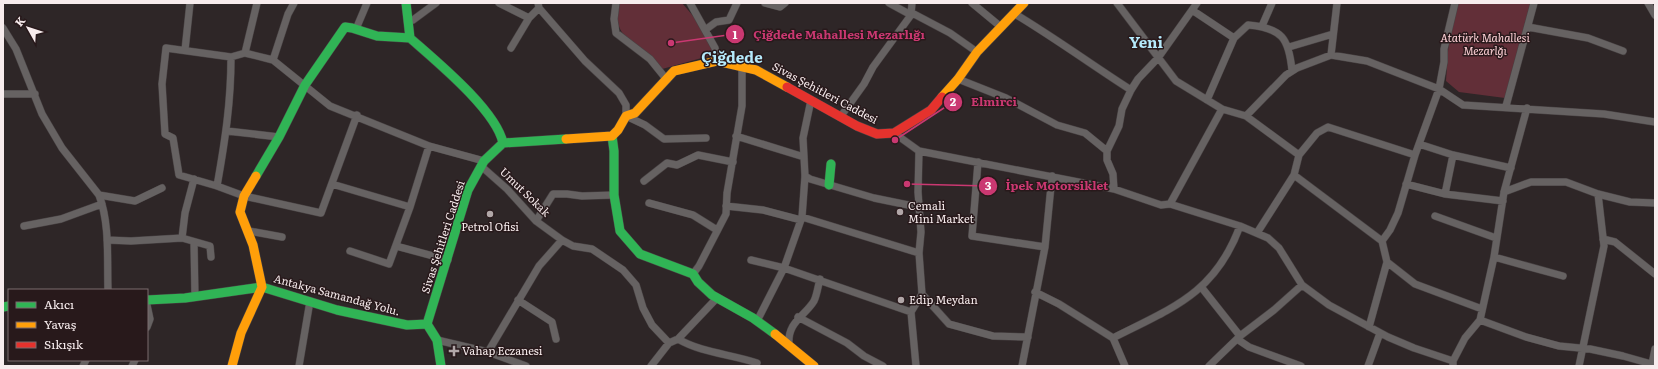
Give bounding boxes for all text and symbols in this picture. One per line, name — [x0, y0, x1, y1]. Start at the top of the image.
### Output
north arrow — [8, 8, 48, 48]
text: K — [11, 12, 29, 29]
callout: Çiğdede Mahallesi Mezarlığı — [725, 22, 933, 46]
text: 1 — [733, 25, 738, 43]
text: Çiğdede Mahallesi Mezarlığı — [753, 25, 925, 43]
park label: Atatürk Mahallesi Mezarlğı — [1440, 29, 1530, 58]
district label: Yeni — [1129, 30, 1163, 53]
district label: Çiğdede — [701, 45, 763, 68]
street label: Sivas Şehitleri Caddesi — [770, 57, 881, 127]
callout: Elmirci — [943, 90, 1025, 114]
text: 2 — [950, 92, 957, 110]
text: Elmirci — [971, 92, 1018, 110]
street label: Umut Sokak — [497, 163, 555, 220]
callout: İpek Motorsiklet — [978, 174, 1117, 198]
text: 3 — [985, 176, 992, 194]
text: İpek Motorsiklet — [1006, 176, 1109, 194]
street label: Sivas Şehitleri Caddesi — [416, 178, 468, 295]
place label: Cemali Mini Market — [908, 197, 974, 226]
marker: Cemali Mini Market — [895, 207, 905, 217]
marker: Petrol Ofisi — [485, 209, 495, 219]
place label: Petrol Ofisi — [461, 218, 519, 234]
street label: Antakya Samandağ Yolu. — [272, 269, 402, 319]
legend — [8, 289, 148, 361]
place label: Edip Meydan — [909, 291, 978, 307]
text: Akıcı — [44, 295, 74, 313]
marker: Edip Meydan — [896, 295, 906, 305]
text: Yavaş — [44, 315, 77, 333]
text: Sıkışık — [44, 335, 84, 353]
place label: Vahap Eczanesi — [462, 342, 543, 358]
marker: Vahap Eczanesi — [449, 346, 459, 356]

